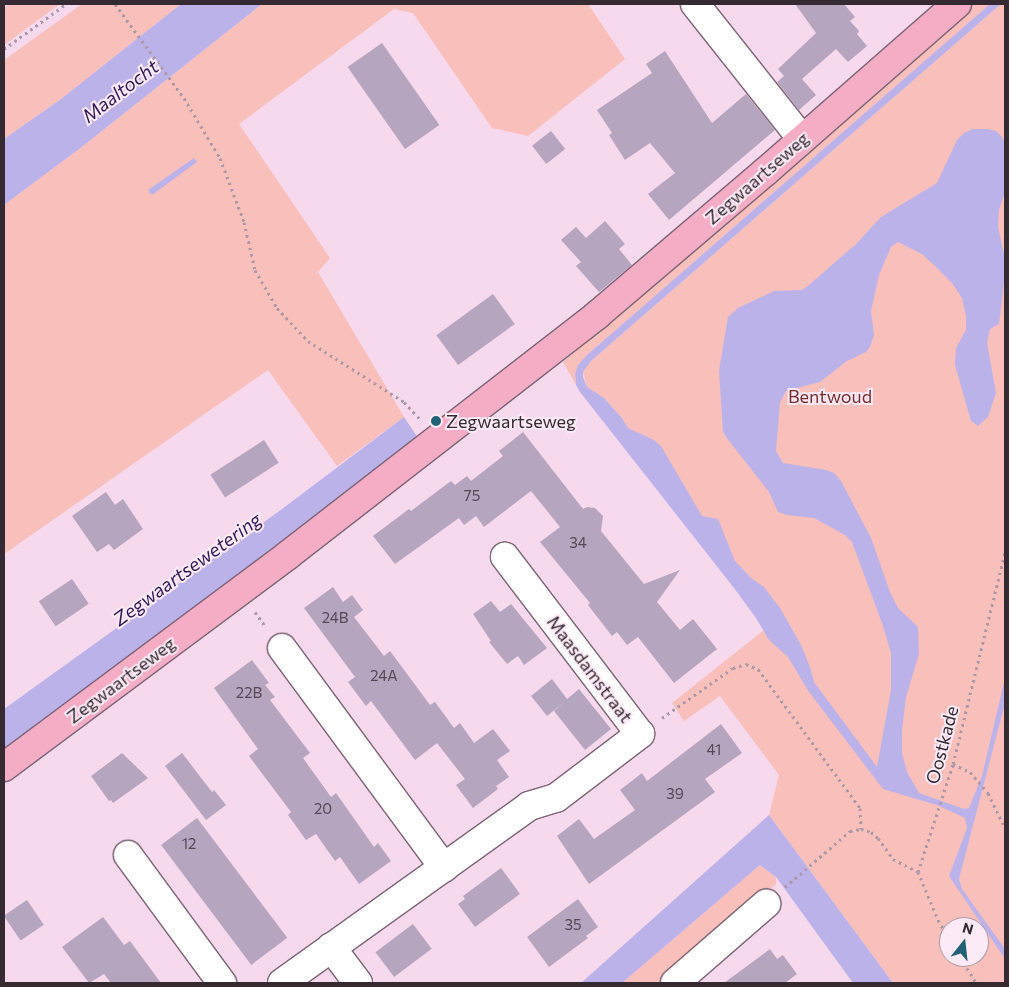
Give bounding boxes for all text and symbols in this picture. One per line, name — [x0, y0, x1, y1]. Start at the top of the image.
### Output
water label: Maaltocht — [77, 55, 163, 127]
street label: Zegwaartseweg — [701, 127, 813, 229]
park label: Bentwoud — [788, 385, 872, 407]
place label: Zegwaartseweg — [446, 410, 576, 432]
marker: Zegwaartseweg — [430, 415, 442, 427]
house number: 75 — [464, 487, 480, 505]
water label: Zegwaartsewetering — [108, 507, 266, 631]
house number: 34 — [569, 534, 587, 552]
house number: 24B — [322, 609, 348, 627]
street label: Maasdamstraat — [543, 611, 637, 727]
street label: Zegwaartseweg — [63, 632, 179, 728]
house number: 24A — [370, 667, 398, 685]
house number: 22B — [236, 684, 262, 702]
street label: Oostkade — [921, 704, 963, 786]
house number: 41 — [707, 741, 721, 759]
house number: 39 — [666, 785, 684, 803]
house number: 20 — [314, 800, 332, 818]
house number: 12 — [182, 835, 196, 853]
house number: 35 — [564, 916, 582, 934]
north arrow — [939, 917, 989, 967]
text: N — [961, 918, 975, 938]

